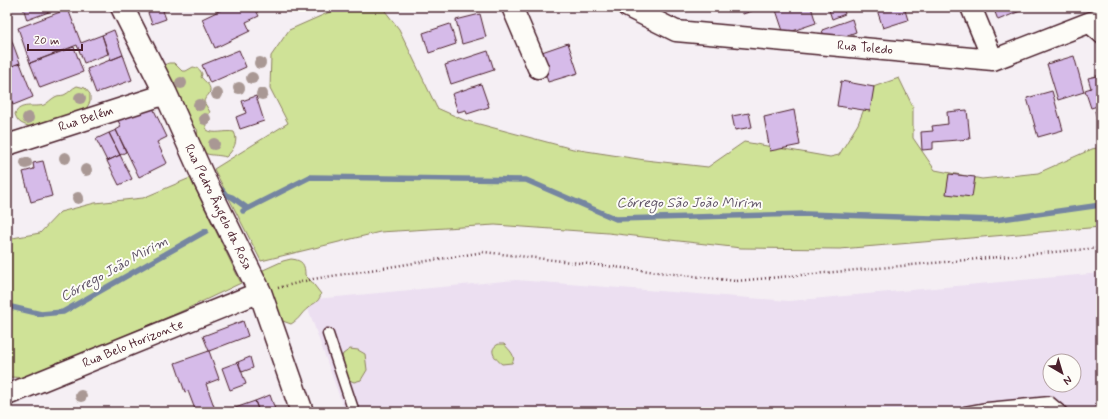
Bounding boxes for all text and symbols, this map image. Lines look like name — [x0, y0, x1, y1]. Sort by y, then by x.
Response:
scale bar — [28, 26, 82, 52]
text: 20 m — [34, 33, 60, 49]
street label: Rua Toledo — [836, 37, 894, 59]
street label: Rua Belém — [56, 102, 116, 136]
street label: Rua Pedro Ângelo da Rosa — [178, 141, 256, 273]
water label: Córrego São João Mirim — [616, 194, 762, 214]
water label: Córrego João Mirim — [57, 232, 172, 308]
street label: Rua Belo Horizonte — [80, 316, 186, 372]
north arrow — [1042, 353, 1082, 393]
text: N — [1060, 372, 1075, 388]

